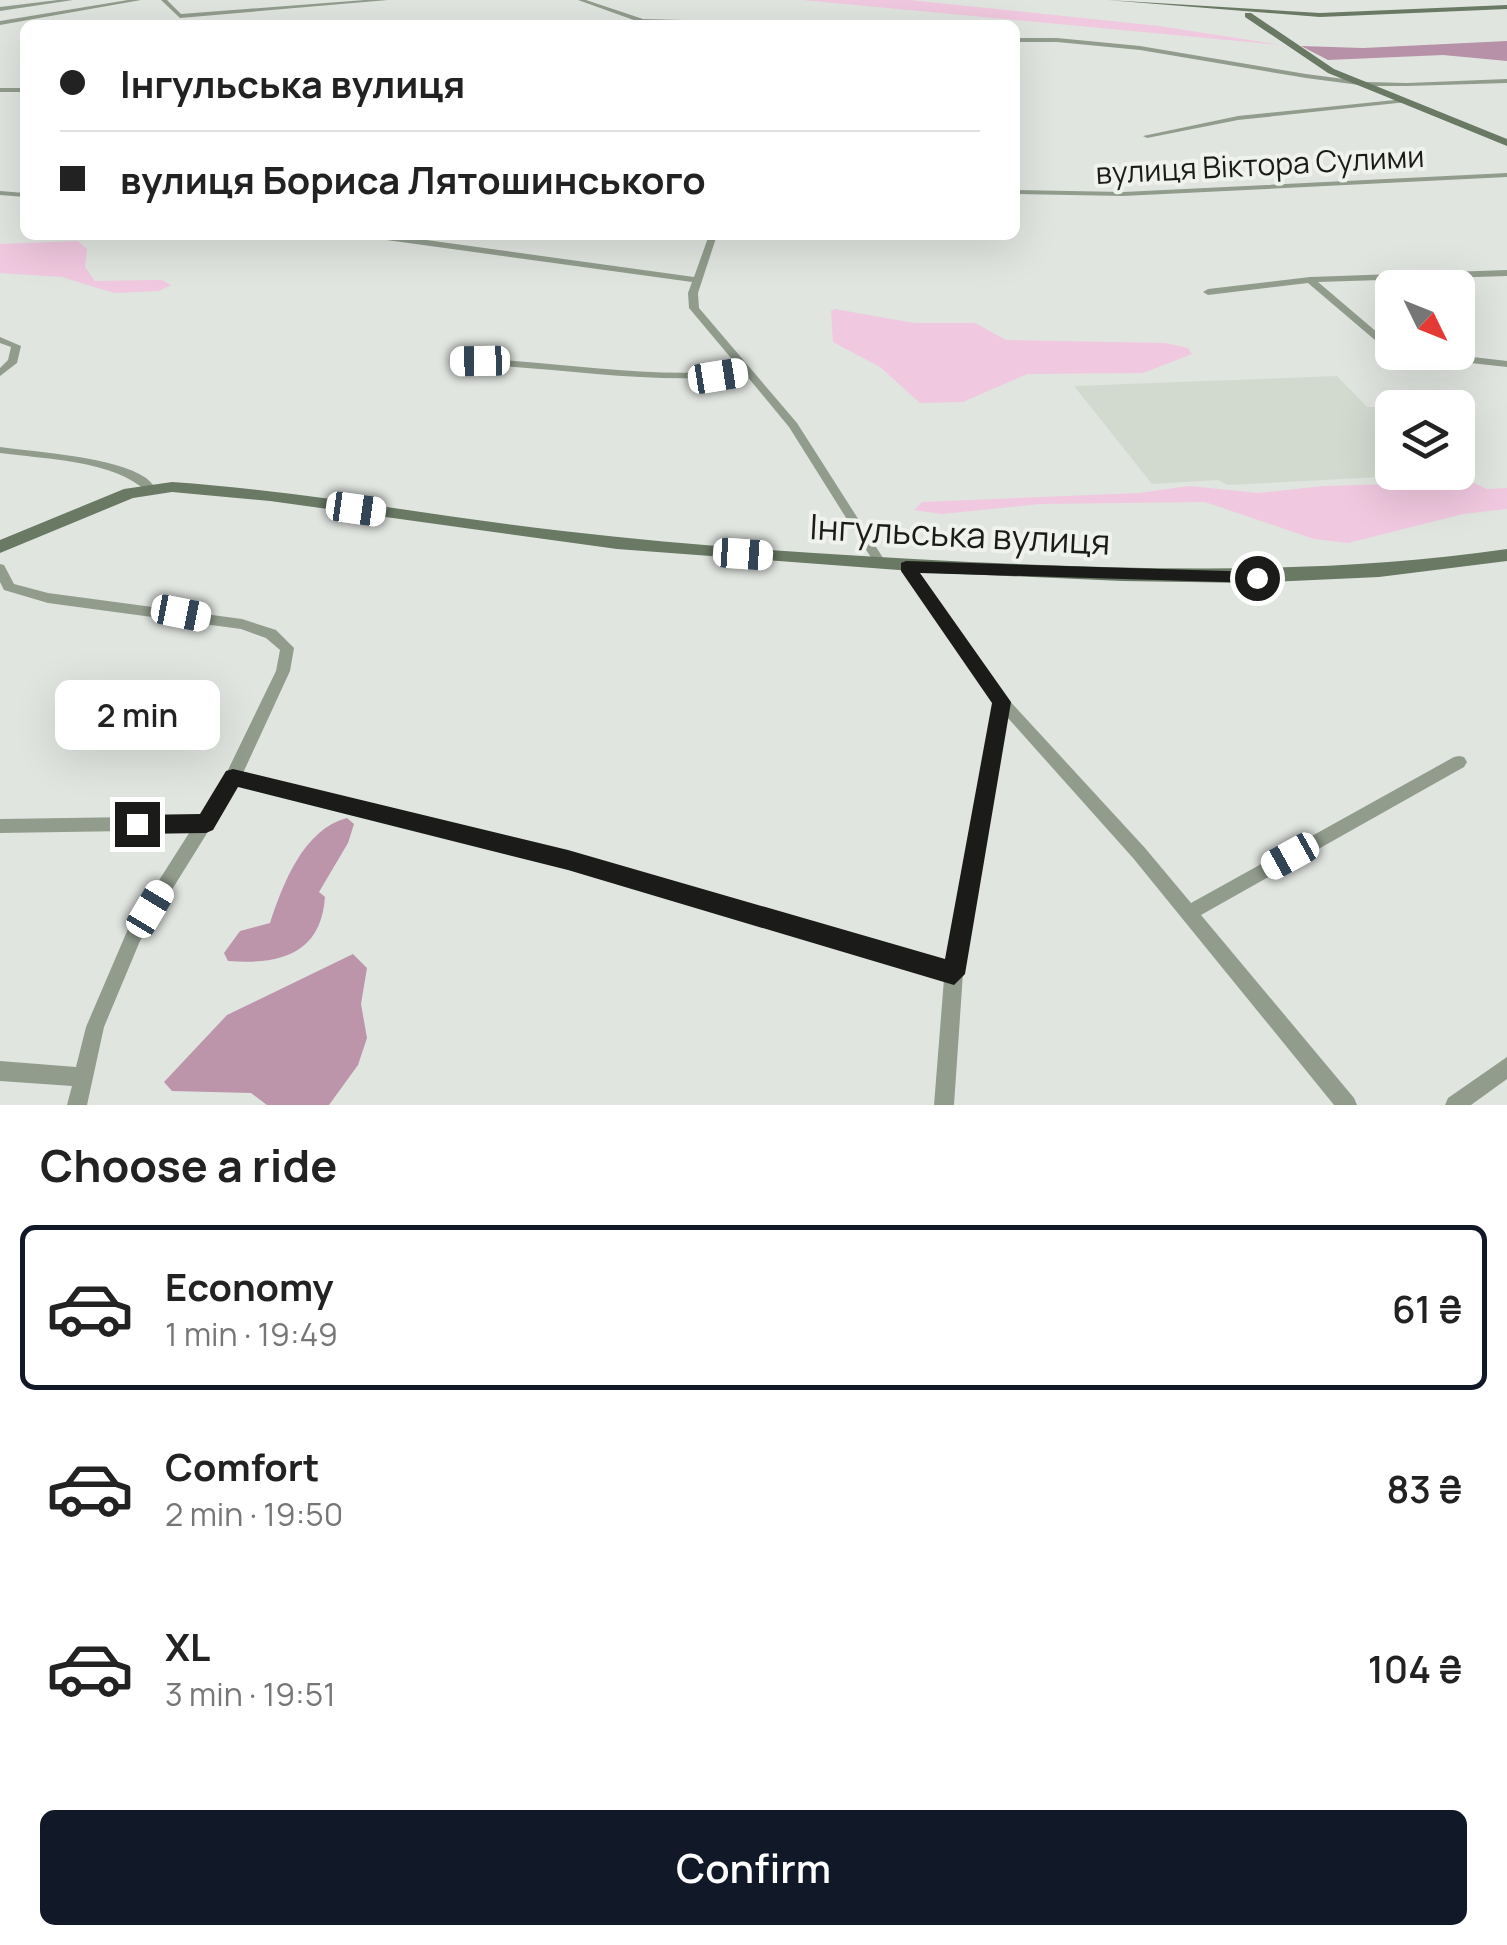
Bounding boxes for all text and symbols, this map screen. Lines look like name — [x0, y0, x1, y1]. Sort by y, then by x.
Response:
text: Інгульська вулиця — [120, 57, 465, 109]
street label: вулиця Віктора Сулими — [1095, 135, 1425, 193]
text: вулиця Бориса Лятошинського — [120, 153, 706, 205]
north arrow — [1375, 270, 1475, 370]
map controls — [1375, 270, 1475, 490]
car — [450, 345, 510, 377]
car — [686, 356, 750, 396]
button: layers — [1375, 390, 1475, 490]
car — [324, 490, 388, 528]
street label: Інгульська вулиця — [808, 502, 1112, 566]
car — [712, 537, 774, 571]
route start — [1235, 556, 1280, 601]
car — [149, 593, 213, 633]
callout: 2 min — [54, 679, 220, 749]
text: 2 min — [97, 693, 178, 737]
route end — [115, 802, 160, 847]
car — [1256, 828, 1324, 884]
car — [122, 876, 178, 942]
text: Choose a ride — [40, 1134, 337, 1196]
text: Economy — [165, 1260, 334, 1312]
icon: car — [45, 1263, 135, 1353]
text: 61 ₴ — [1392, 1282, 1462, 1334]
text: 1 min · 19:49 — [165, 1312, 338, 1356]
text: Comfort — [165, 1440, 319, 1492]
icon: car — [45, 1443, 135, 1533]
text: 83 ₴ — [1387, 1462, 1462, 1514]
text: 2 min · 19:50 — [165, 1492, 343, 1536]
text: XL — [165, 1620, 210, 1672]
icon: car — [45, 1623, 135, 1713]
text: 104 ₴ — [1368, 1642, 1462, 1694]
text: 3 min · 19:51 — [165, 1672, 336, 1716]
button: Confirm — [40, 1810, 1467, 1925]

